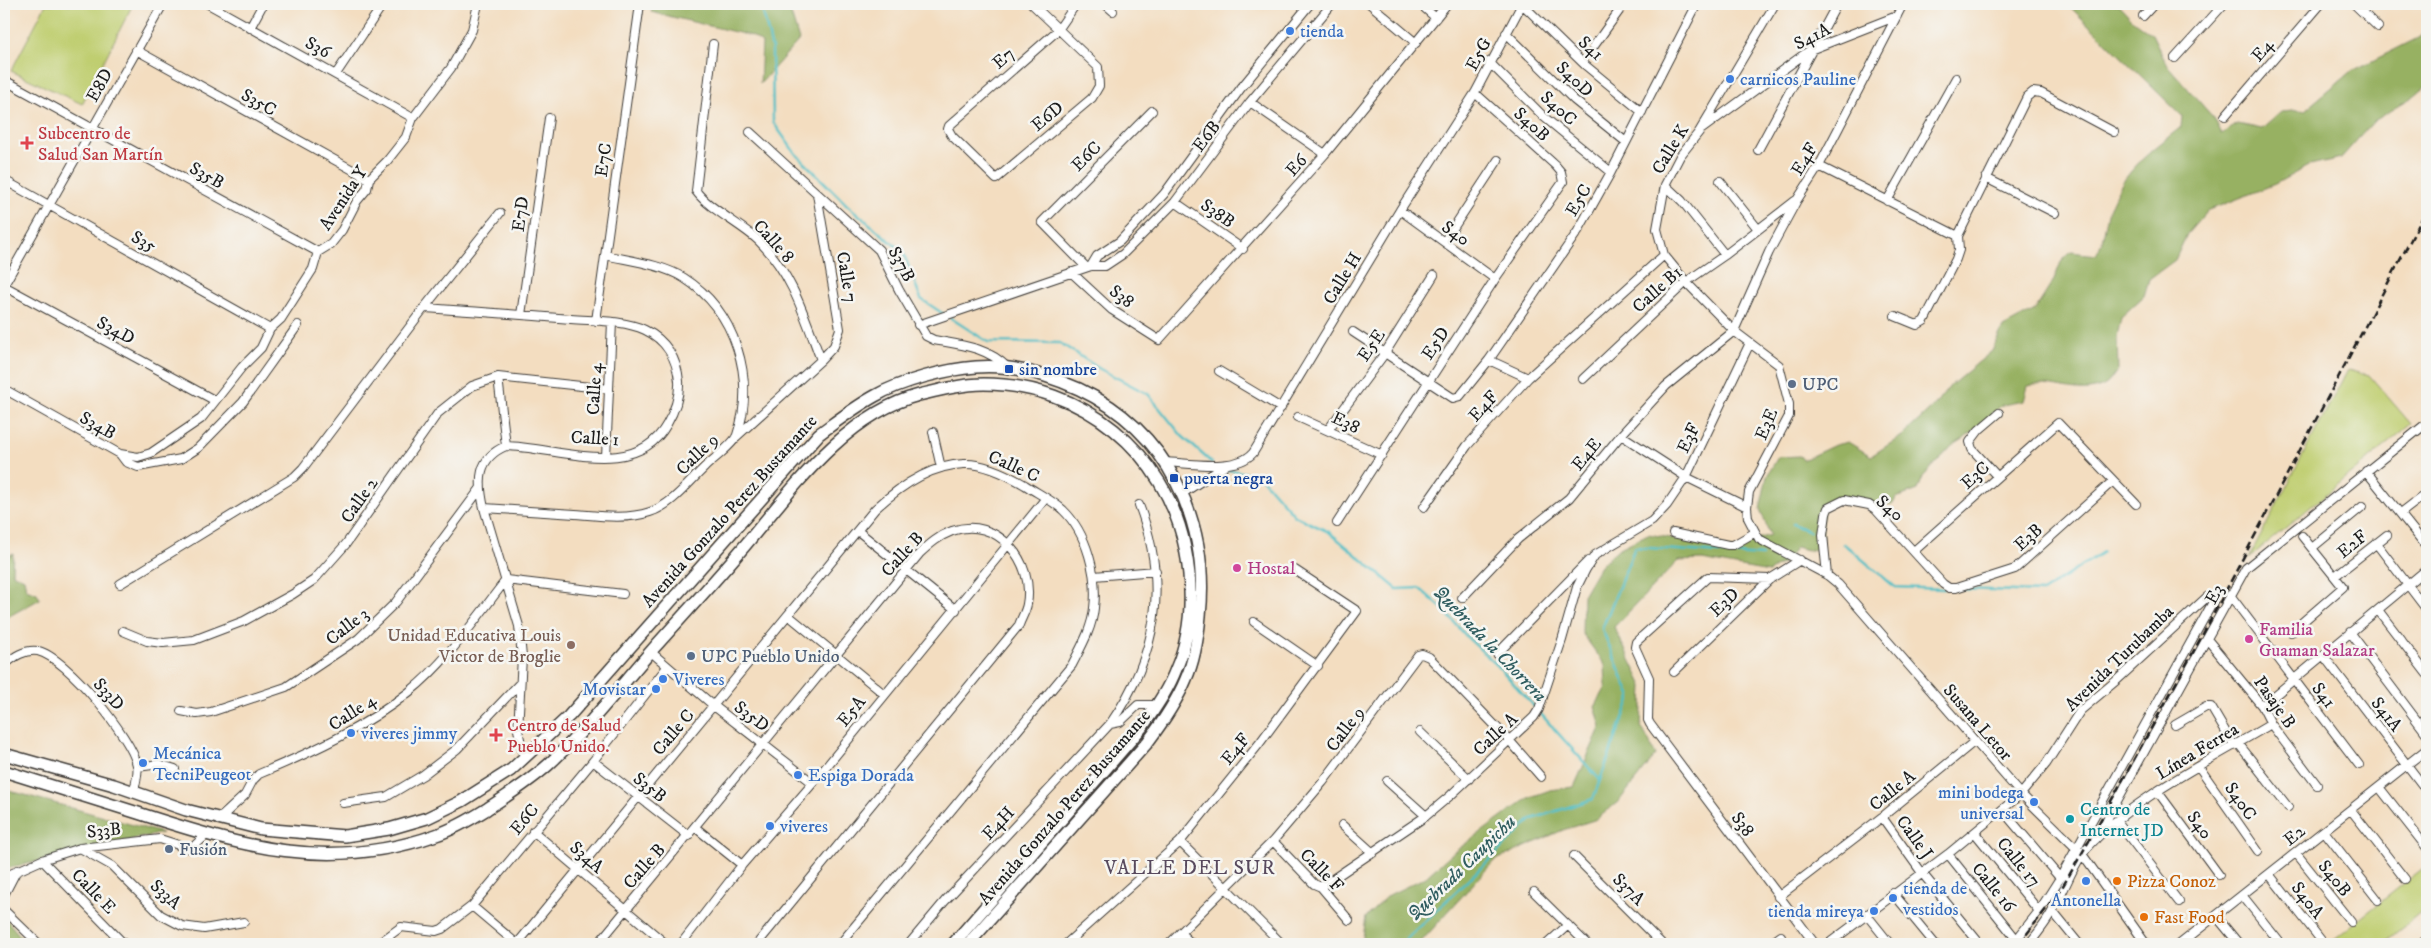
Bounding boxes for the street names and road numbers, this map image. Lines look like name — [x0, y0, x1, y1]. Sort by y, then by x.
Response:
street label: S41A — [1791, 18, 1835, 55]
street label: S36 — [301, 32, 335, 64]
street label: S41 — [1573, 32, 1608, 66]
street label: E5G — [1461, 34, 1497, 75]
street label: E4 — [2247, 34, 2279, 67]
street label: E7 — [988, 43, 1019, 74]
street label: S40D — [1551, 57, 1598, 102]
street label: E8D — [82, 65, 118, 106]
street label: S35C — [237, 84, 280, 121]
street label: S40C — [1536, 87, 1581, 131]
street label: E6D — [1027, 97, 1068, 137]
street label: S40B — [1509, 103, 1554, 147]
street label: E6B — [1188, 117, 1226, 157]
street label: Calle K — [1647, 120, 1694, 178]
street label: E6C — [1067, 137, 1107, 177]
street label: E4F — [1787, 139, 1823, 180]
street label: E7C — [591, 142, 617, 179]
street label: E6 — [1281, 150, 1313, 181]
street label: S35B — [185, 157, 228, 194]
street label: Avenida Y — [315, 162, 373, 235]
street label: E5C — [1561, 180, 1597, 221]
street label: S38B — [1196, 194, 1239, 233]
street label: E7D — [508, 195, 534, 233]
street label: Calle 8 — [748, 215, 798, 268]
street label: S40 — [1437, 216, 1474, 251]
street label: S35 — [127, 226, 160, 258]
street label: S37B — [883, 243, 920, 286]
street label: Calle H — [1319, 249, 1367, 309]
street label: Calle 7 — [831, 250, 861, 304]
street label: Calle B1 — [1628, 262, 1687, 318]
street label: S38 — [1105, 280, 1138, 313]
street label: S34D — [93, 312, 138, 350]
street label: E5D — [1417, 323, 1455, 364]
street label: E5E — [1353, 325, 1391, 366]
street label: Calle 4 — [583, 362, 607, 416]
street label: E4F — [1464, 387, 1503, 427]
street label: E3E — [1751, 405, 1783, 444]
street label: S34B — [76, 407, 119, 445]
street label: E38 — [1328, 407, 1363, 439]
street label: Avenida Gonzalo Perez Bustamante — [637, 411, 822, 613]
street label: E3F — [1672, 420, 1705, 457]
street label: Calle 1 — [570, 427, 620, 451]
street label: Calle 9 — [672, 429, 724, 480]
street label: E4E — [1567, 434, 1607, 475]
street label: Calle C — [985, 446, 1043, 488]
street label: E3C — [1957, 457, 1995, 494]
street label: Calle 2 — [336, 473, 383, 528]
street label: S40 — [1871, 491, 1908, 527]
street label: E3B — [2010, 519, 2047, 556]
street label: E2F — [2333, 526, 2372, 564]
street label: Calle B — [877, 528, 929, 582]
street label: E3 — [2201, 581, 2229, 608]
street label: E3D — [1705, 583, 1744, 622]
street label: Avenida Turubamba — [2061, 601, 2179, 716]
street label: Calle 3 — [322, 603, 373, 650]
street label: Pasaje B — [2248, 672, 2300, 733]
street label: S33D — [88, 674, 129, 716]
street label: S41 — [2306, 678, 2340, 713]
street label: Susana Letor — [1938, 680, 2017, 766]
street label: Calle 4 — [325, 689, 381, 736]
street label: E5A — [833, 691, 871, 731]
street label: S41A — [2366, 693, 2407, 737]
street label: S35D — [729, 696, 773, 737]
street label: Calle 9 — [1322, 703, 1370, 756]
street label: Calle C — [648, 705, 699, 760]
street label: Avenida Gonzalo Perez Bustamante — [974, 705, 1156, 910]
street label: Calle A — [1469, 708, 1523, 761]
street label: Línea Ferrea — [2152, 718, 2243, 785]
street label: E4F — [1216, 729, 1255, 770]
street label: Calle A — [1865, 765, 1921, 816]
street label: S35B — [628, 768, 671, 808]
street label: S40C — [2219, 778, 2261, 825]
street label: E6C — [505, 800, 544, 840]
street label: E4H — [978, 802, 1020, 845]
street label: S40 — [2182, 807, 2217, 844]
street label: S38 — [1726, 808, 1759, 841]
street label: Calle J — [1891, 811, 1937, 864]
street label: S33B — [86, 818, 122, 844]
street label: E2 — [2279, 820, 2310, 851]
street label: Calle 17 — [1991, 833, 2045, 892]
street label: S34A — [565, 837, 608, 879]
street label: Calle B — [619, 839, 670, 894]
street label: Calle F — [1295, 844, 1348, 897]
street label: S40B — [2313, 856, 2356, 901]
street label: Calle 16 — [1967, 858, 2020, 917]
street label: Calle E — [66, 864, 120, 919]
street label: S37A — [1607, 869, 1650, 911]
street label: S33A — [145, 875, 186, 915]
street label: S40A — [2286, 878, 2329, 924]

